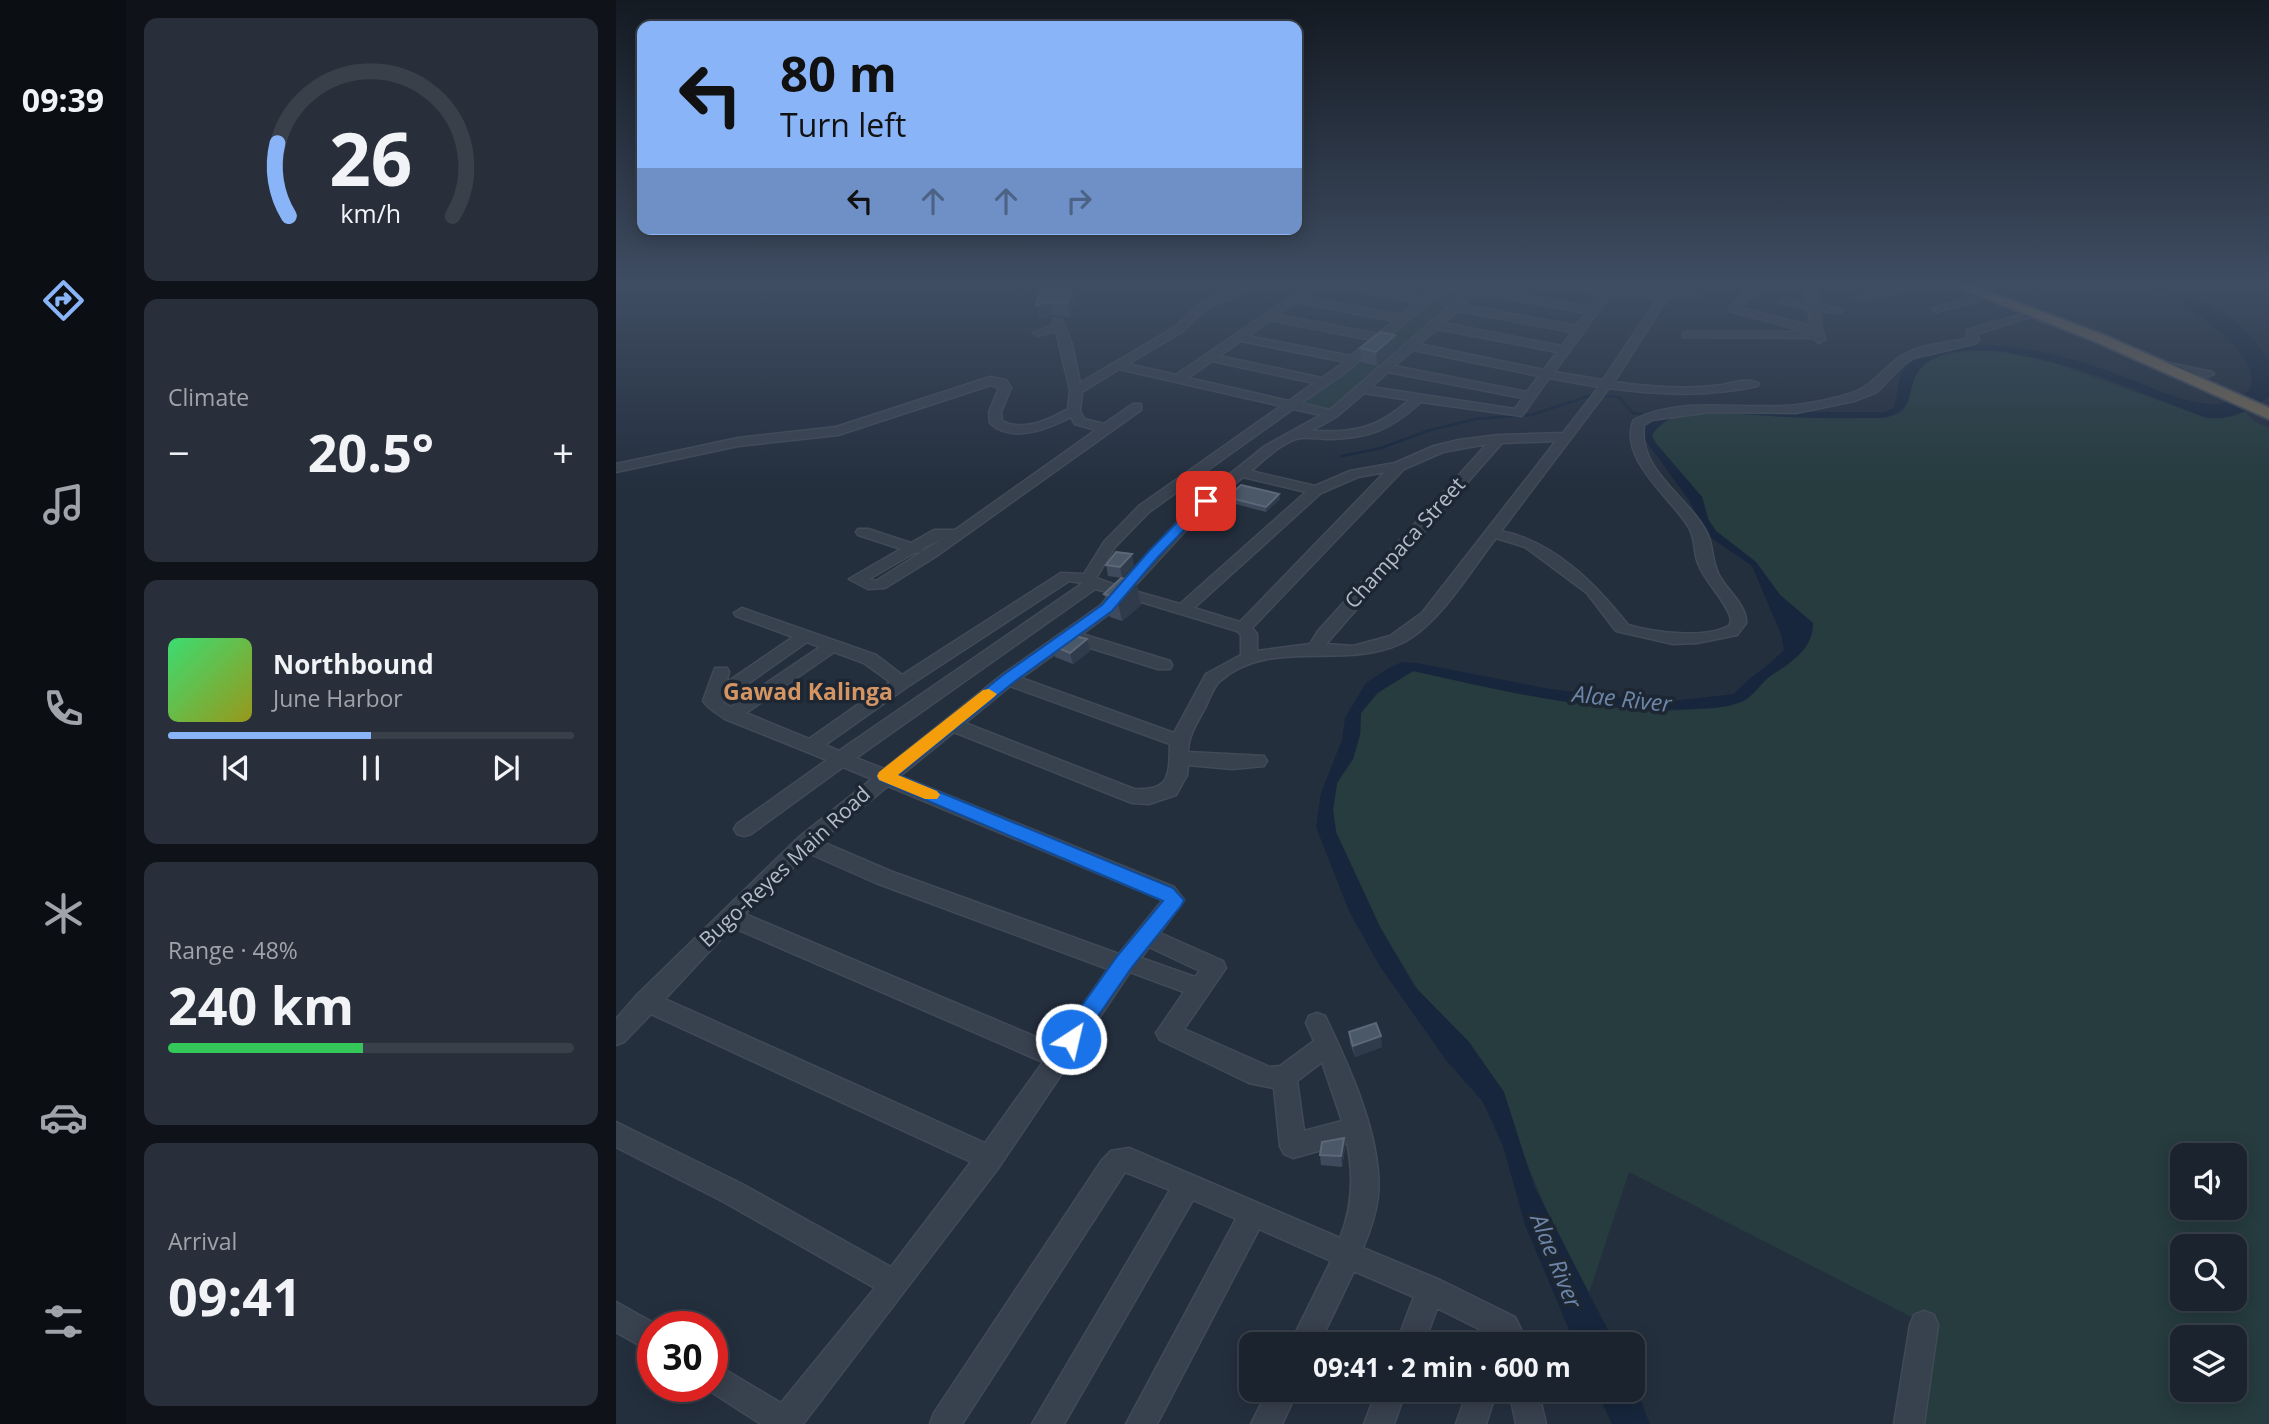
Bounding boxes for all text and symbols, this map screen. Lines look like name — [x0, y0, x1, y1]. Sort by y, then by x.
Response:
text: 80 m — [780, 40, 897, 106]
icon: left — [665, 49, 756, 140]
text: 09:39 — [22, 78, 104, 121]
text: Turn left — [780, 103, 906, 146]
text: 26 — [329, 108, 413, 207]
icon: left — [841, 182, 879, 220]
icon: ahead — [914, 182, 952, 220]
icon: ahead — [987, 182, 1025, 220]
icon: right — [1060, 182, 1098, 220]
text: km/h — [341, 195, 401, 229]
icon: directions — [39, 276, 88, 325]
text: Climate — [168, 381, 249, 413]
text: 20.5° — [308, 416, 434, 487]
text: − — [168, 426, 190, 478]
text: + — [552, 426, 574, 478]
pin — [1176, 471, 1236, 531]
street label: Champaca Street — [1338, 471, 1471, 614]
icon: music — [39, 480, 88, 529]
icon: arrive — [1187, 482, 1225, 520]
text: Northbound — [273, 646, 434, 682]
district label: Gawad Kalinga — [723, 675, 893, 707]
water label: Alae River — [1569, 677, 1674, 719]
text: June Harbor — [273, 682, 403, 714]
icon: phone — [39, 684, 88, 733]
icon: previous — [217, 749, 255, 787]
icon: pause — [352, 749, 390, 787]
icon: next — [487, 749, 525, 787]
street label: Bugo-Reyes Main Road — [693, 780, 876, 953]
icon: climate — [39, 889, 88, 938]
text: Range · 48% — [168, 934, 298, 966]
text: 240 km — [168, 969, 354, 1040]
position arrow — [1034, 1002, 1108, 1076]
icon: car — [39, 1093, 88, 1142]
map controls — [2170, 1143, 2247, 1402]
button: sound — [2170, 1143, 2247, 1220]
water label: Alae River — [1523, 1207, 1591, 1313]
text: Arrival — [168, 1225, 237, 1257]
button: search — [2170, 1234, 2247, 1311]
text: 09:41 — [168, 1260, 302, 1331]
icon: filters — [39, 1297, 88, 1346]
speed limit sign: 30 — [637, 1311, 728, 1402]
button: layers — [2170, 1325, 2247, 1402]
text: 09:41 · 2 min · 600 m — [1313, 1349, 1571, 1385]

